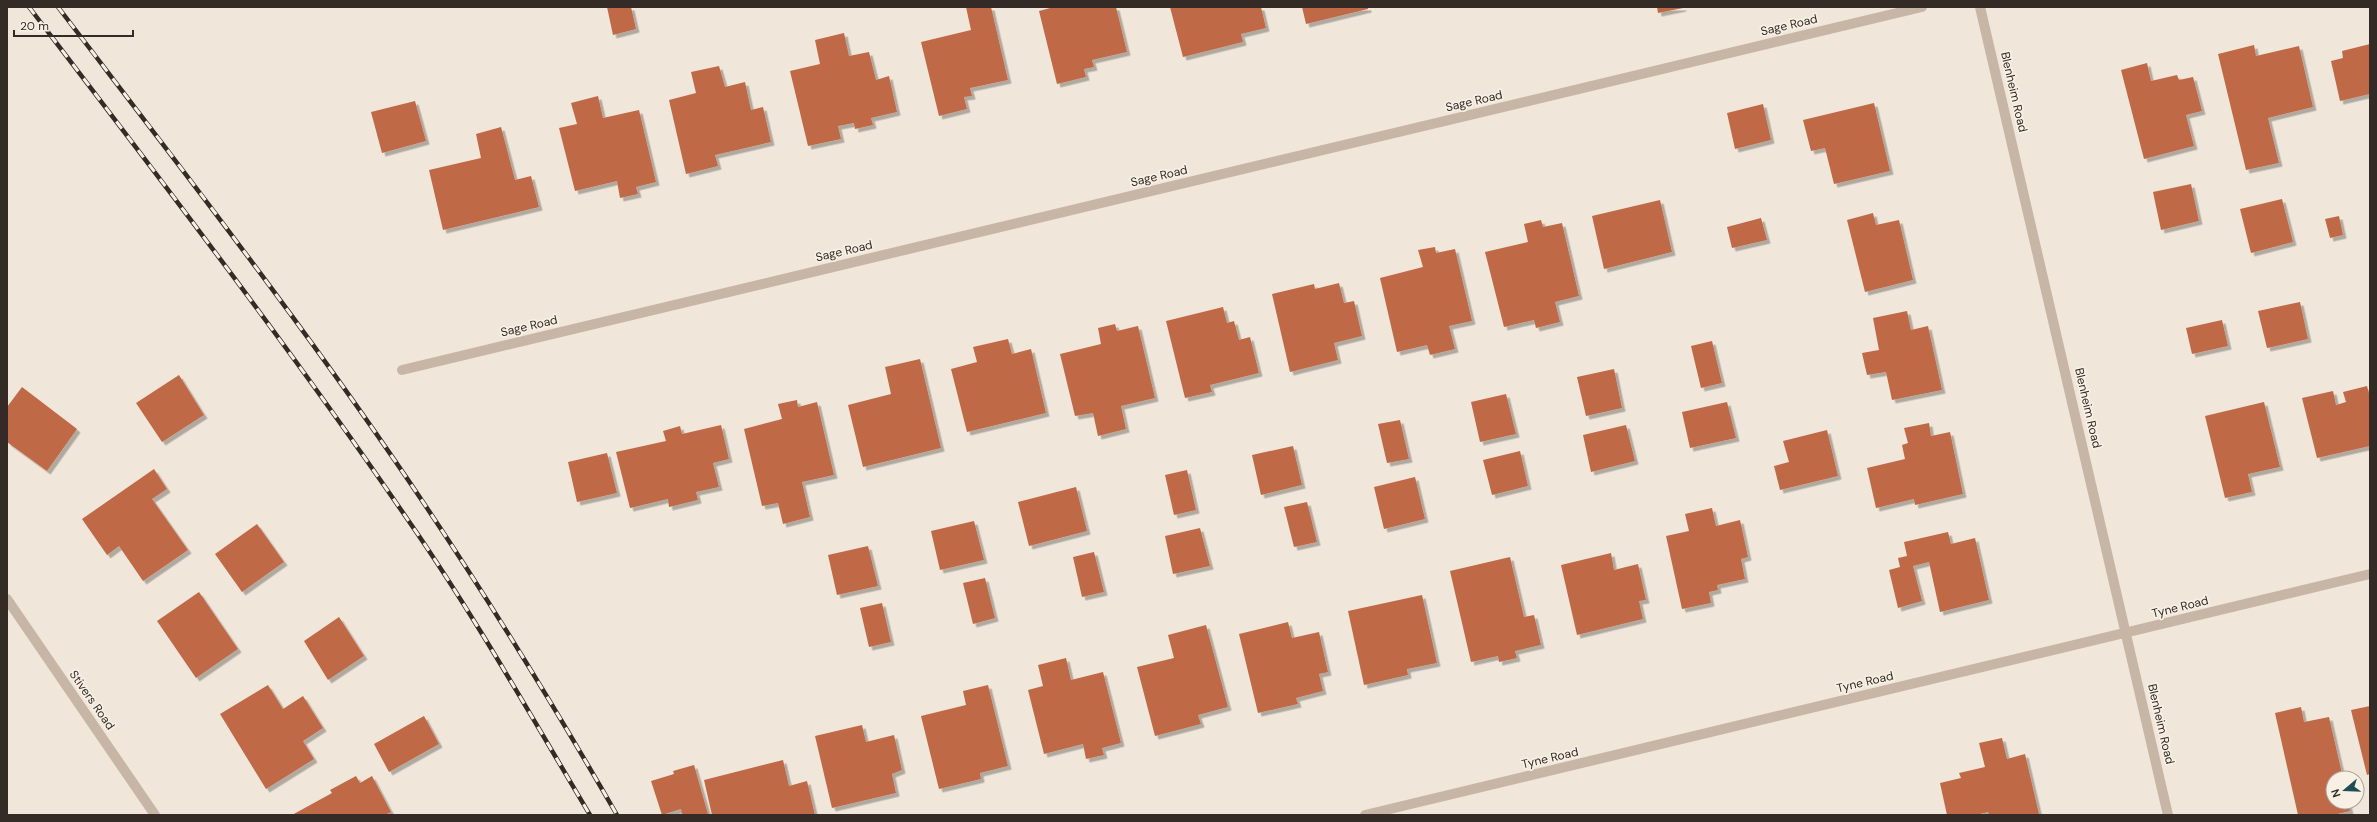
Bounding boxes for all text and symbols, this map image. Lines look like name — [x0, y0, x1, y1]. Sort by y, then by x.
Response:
street label: Sage Road — [1759, 11, 1819, 39]
scale bar — [14, 12, 133, 38]
text: 20 m — [20, 18, 49, 34]
street label: Blenheim Road — [1997, 50, 2031, 134]
street label: Sage Road — [1444, 87, 1504, 115]
street label: Sage Road — [1129, 162, 1189, 190]
street label: Sage Road — [814, 237, 874, 265]
street label: Sage Road — [499, 312, 559, 340]
street label: Blenheim Road — [2071, 366, 2105, 450]
street label: Tyne Road — [2150, 592, 2210, 622]
street label: Stivers Road — [66, 667, 118, 733]
street label: Tyne Road — [1835, 668, 1895, 696]
street label: Blenheim Road — [2144, 682, 2178, 766]
street label: Tyne Road — [1520, 744, 1580, 772]
north arrow — [2325, 770, 2365, 810]
text: N — [2328, 787, 2343, 799]

